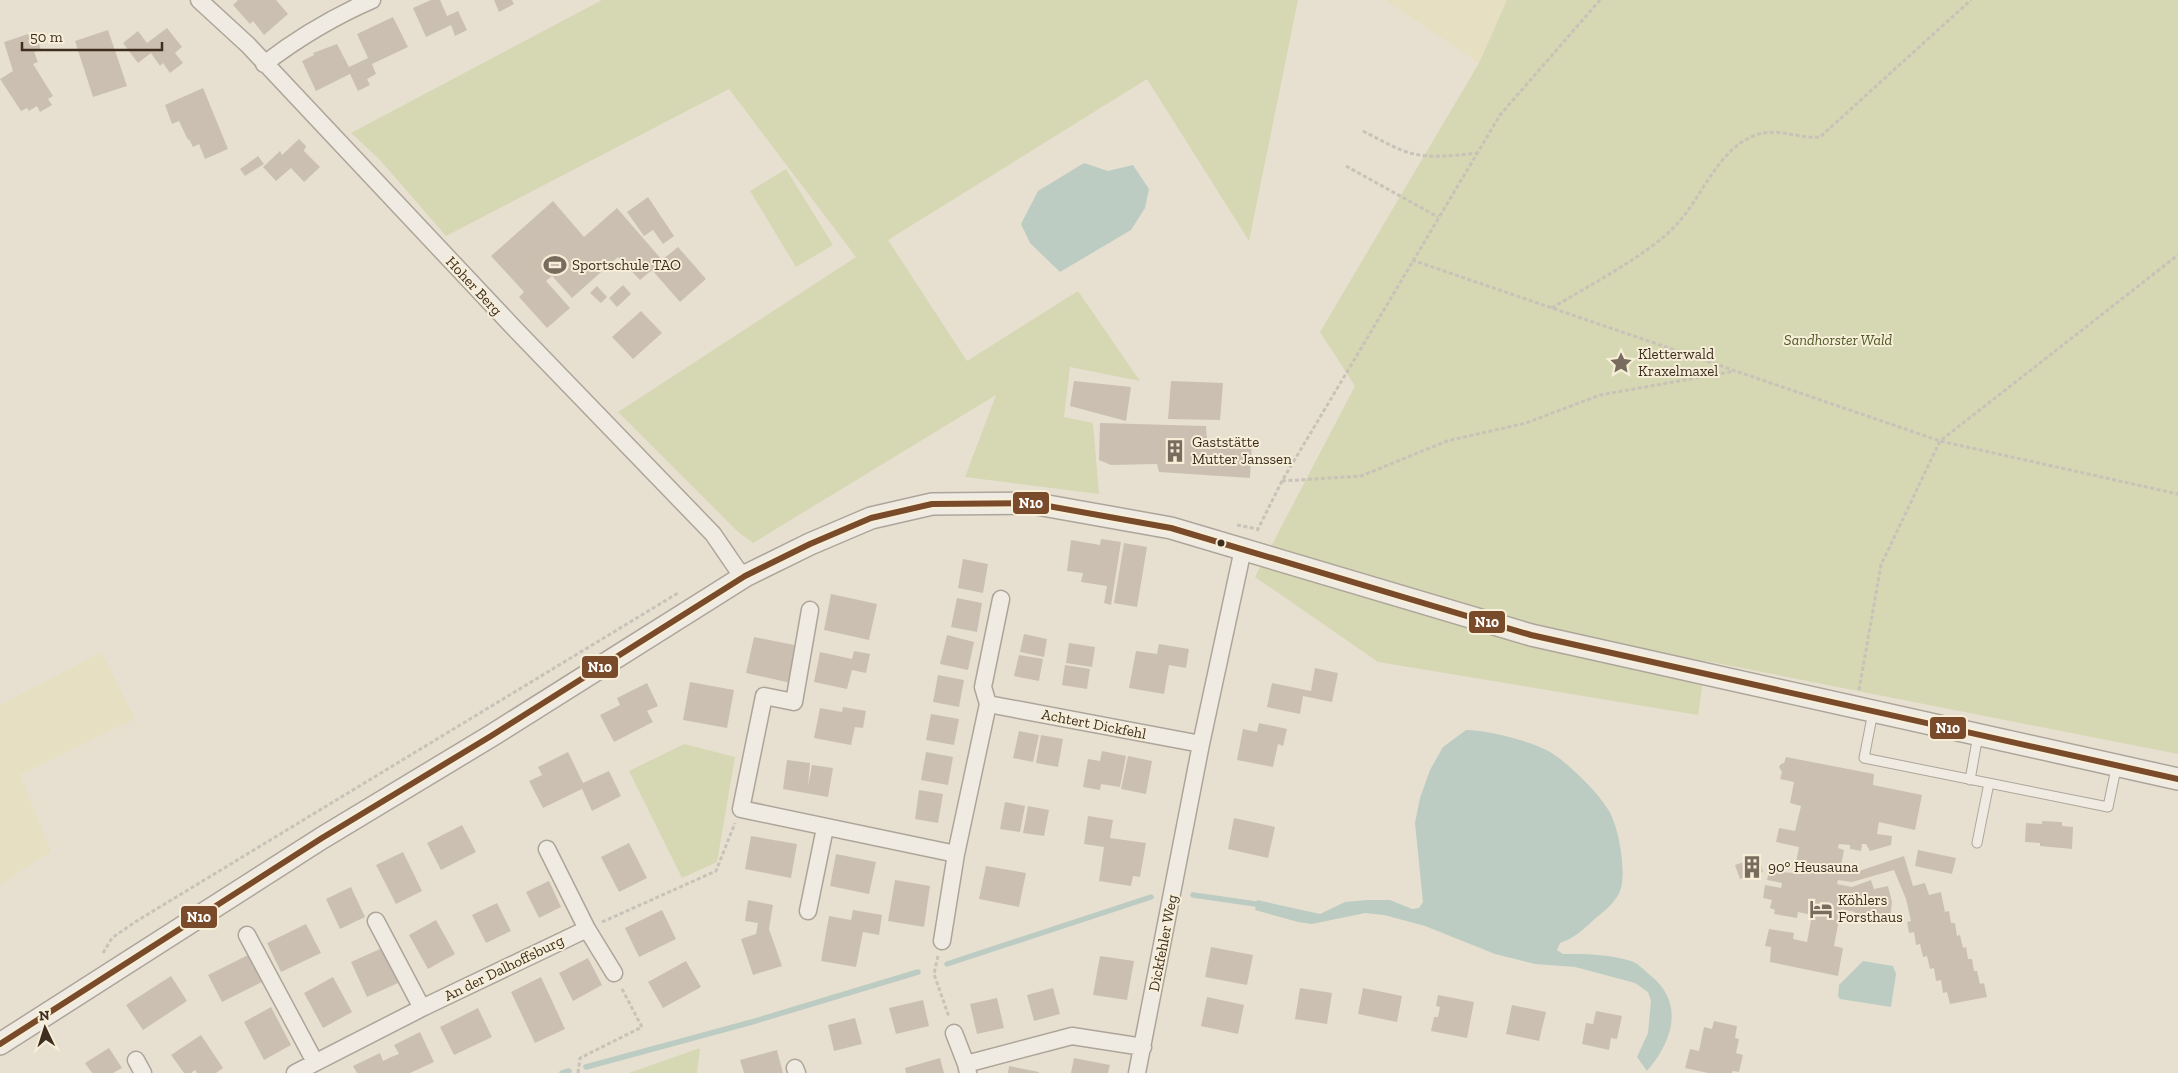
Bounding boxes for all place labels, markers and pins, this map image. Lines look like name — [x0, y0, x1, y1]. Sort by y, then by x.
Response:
sports icon: Sportschule TAO — [542, 252, 568, 278]
place label: Sportschule TAO — [572, 256, 681, 274]
place label: Kletterwald Kraxelmaxel — [1638, 345, 1718, 380]
place icon: Kletterwald Kraxelmaxel — [1608, 350, 1634, 376]
place label: Gaststätte Mutter Janssen — [1192, 433, 1292, 468]
building icon: Gaststätte Mutter Janssen — [1162, 438, 1188, 464]
unlabelled marker — [1216, 538, 1226, 548]
building icon: 90° Heusauna — [1739, 854, 1765, 880]
place label: 90° Heusauna — [1768, 858, 1858, 876]
place label: Köhlers Forsthaus — [1838, 891, 1903, 926]
hotel icon: Köhlers Forsthaus — [1808, 896, 1834, 922]

